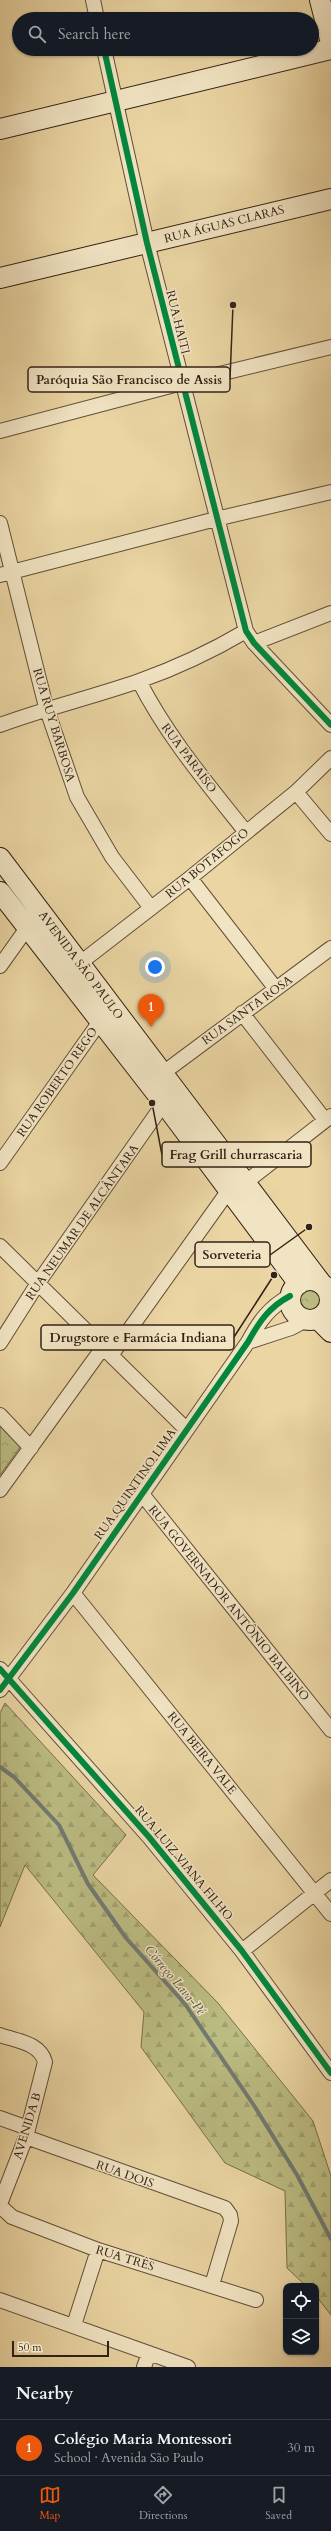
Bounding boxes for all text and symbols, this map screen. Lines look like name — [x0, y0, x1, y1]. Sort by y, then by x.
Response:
search box — [12, 12, 319, 56]
icon: search — [26, 23, 48, 45]
text: Search here — [58, 24, 131, 44]
street label: RUA ÁGUAS CLARAS — [162, 200, 286, 247]
street label: RUA HAITI — [162, 288, 194, 356]
callout: Paróquia São Francisco de Assis — [28, 367, 230, 392]
text: Paróquia São Francisco de Assis — [36, 371, 222, 389]
street label: RUA RUY BARBOSA — [29, 666, 79, 784]
street label: RUA PARAÍSO — [158, 720, 221, 796]
street label: RUA BOTAFOGO — [162, 824, 252, 902]
street label: AVENIDA SÃO PAULO — [35, 907, 128, 1022]
your location — [145, 957, 165, 977]
street label: RUA SANTA ROSA — [198, 971, 296, 1048]
pin: 1 — [138, 994, 164, 1027]
street label: RUA ROBERTO REGO — [13, 1024, 101, 1140]
street label: RUA NEUMAR DE ALCÂNTARA — [21, 1140, 142, 1303]
callout: Frag Grill churrascaria — [162, 1142, 311, 1167]
text: Frag Grill churrascaria — [169, 1146, 303, 1164]
callout: Sorveteria — [195, 1242, 270, 1267]
text: Sorveteria — [203, 1246, 262, 1264]
callout: Drugstore e Farmácia Indiana — [41, 1325, 234, 1350]
text: Drugstore e Farmácia Indiana — [50, 1329, 227, 1347]
street label: RUA QUINTINO LIMA — [91, 1425, 180, 1543]
street label: RUA GOVERNADOR ANTÔNIO BALBINO — [145, 1501, 314, 1704]
street label: RUA BEIRA VALE — [164, 1708, 240, 1798]
street label: RUA LUIZ VIANA FILHO — [131, 1802, 237, 1924]
water label: Córrego Lava-Pé — [140, 1941, 210, 2019]
street label: AVENIDA B — [9, 2091, 45, 2161]
street label: RUA DOIS — [94, 2157, 156, 2191]
street label: RUA TRÊS — [94, 2241, 157, 2274]
map controls — [283, 2283, 319, 2355]
button: locate — [283, 2283, 319, 2319]
button: layers — [283, 2319, 319, 2355]
scale bar — [12, 2339, 109, 2358]
text: 50 m — [18, 2340, 42, 2355]
text: Nearby — [16, 2382, 73, 2405]
text: Colégio Maria Montessori — [54, 2429, 232, 2449]
text: 1 — [26, 2439, 32, 2457]
text: 30 m — [287, 2439, 315, 2457]
text: School · Avenida São Paulo — [54, 2449, 203, 2467]
tab: Map — [39, 2484, 61, 2523]
tab: Directions — [139, 2484, 187, 2523]
tab: Saved — [265, 2484, 292, 2523]

